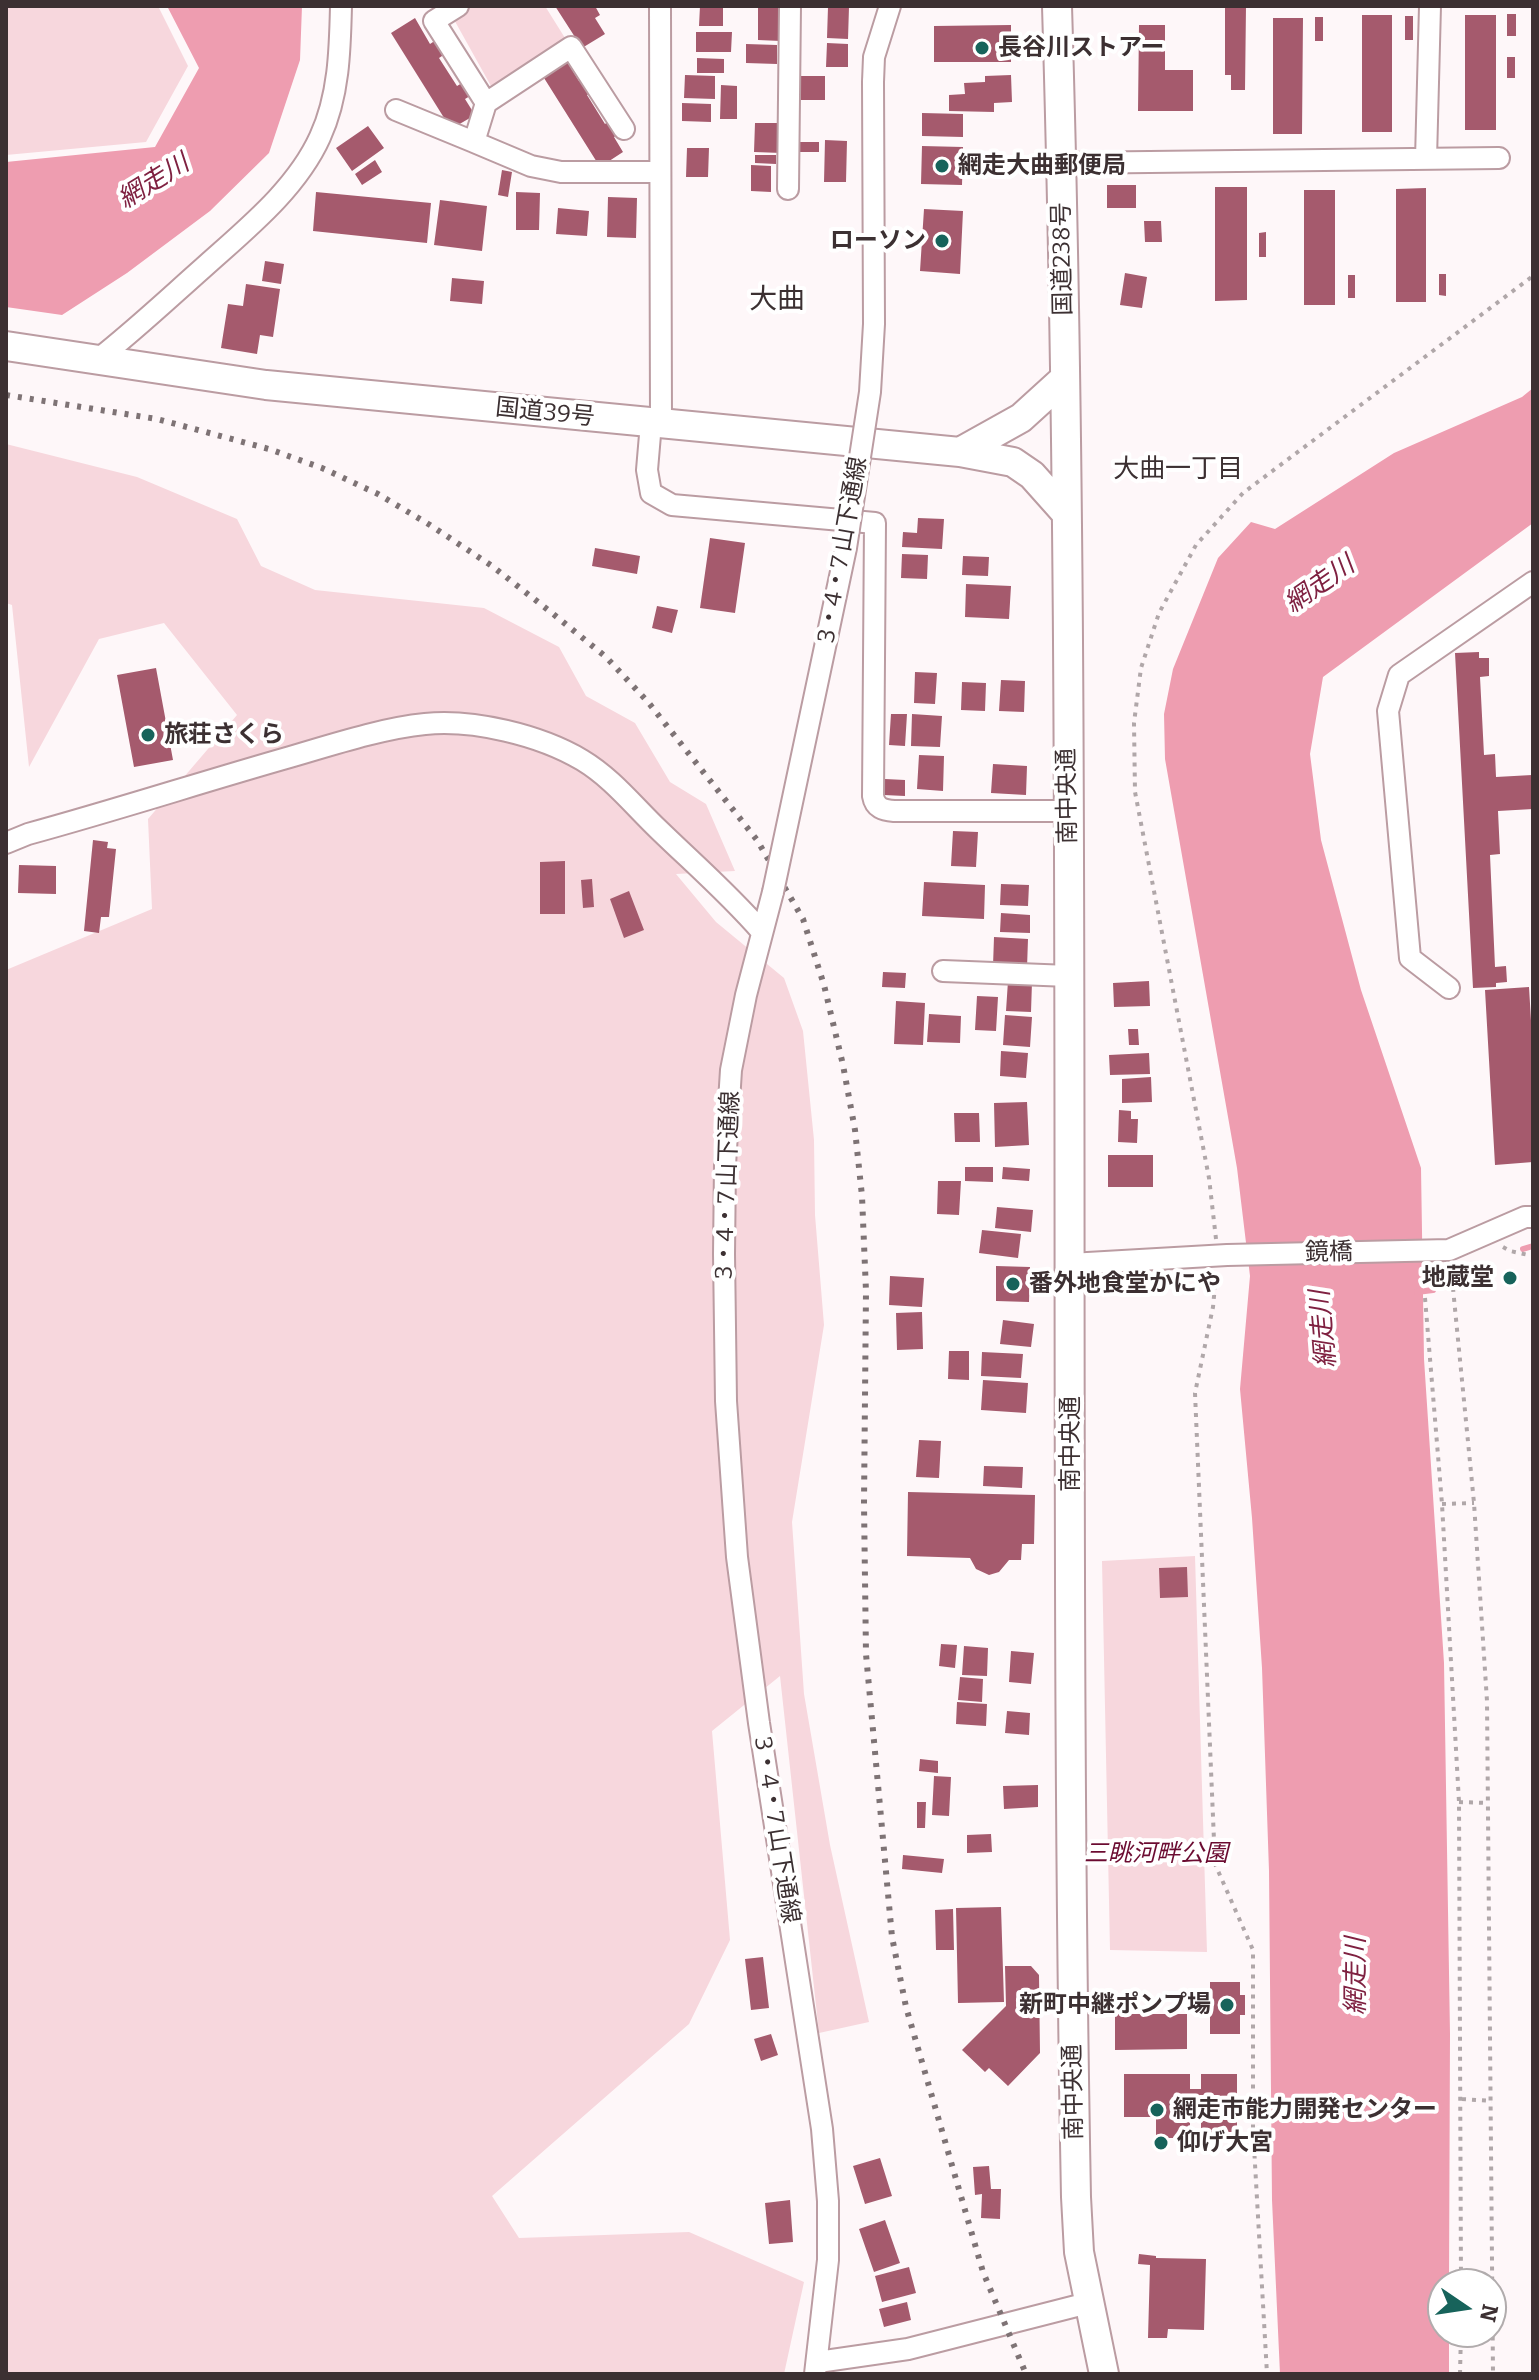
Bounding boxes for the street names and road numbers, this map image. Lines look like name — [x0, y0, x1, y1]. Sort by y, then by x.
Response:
street label: 国道238号 — [1048, 202, 1078, 316]
street label: 国道39号 — [494, 393, 596, 433]
street label: 3・4・7 山下通線 — [812, 455, 874, 645]
street label: 南中央通 — [1053, 748, 1083, 844]
street label: 3・4・7 山下通線 — [710, 1090, 746, 1280]
street label: 鏡橋 — [1305, 1238, 1353, 1268]
street label: 南中央通 — [1057, 1396, 1085, 1492]
street label: 3・4・7 山下通線 — [747, 1735, 805, 1925]
street label: 南中央通 — [1059, 2044, 1089, 2140]

